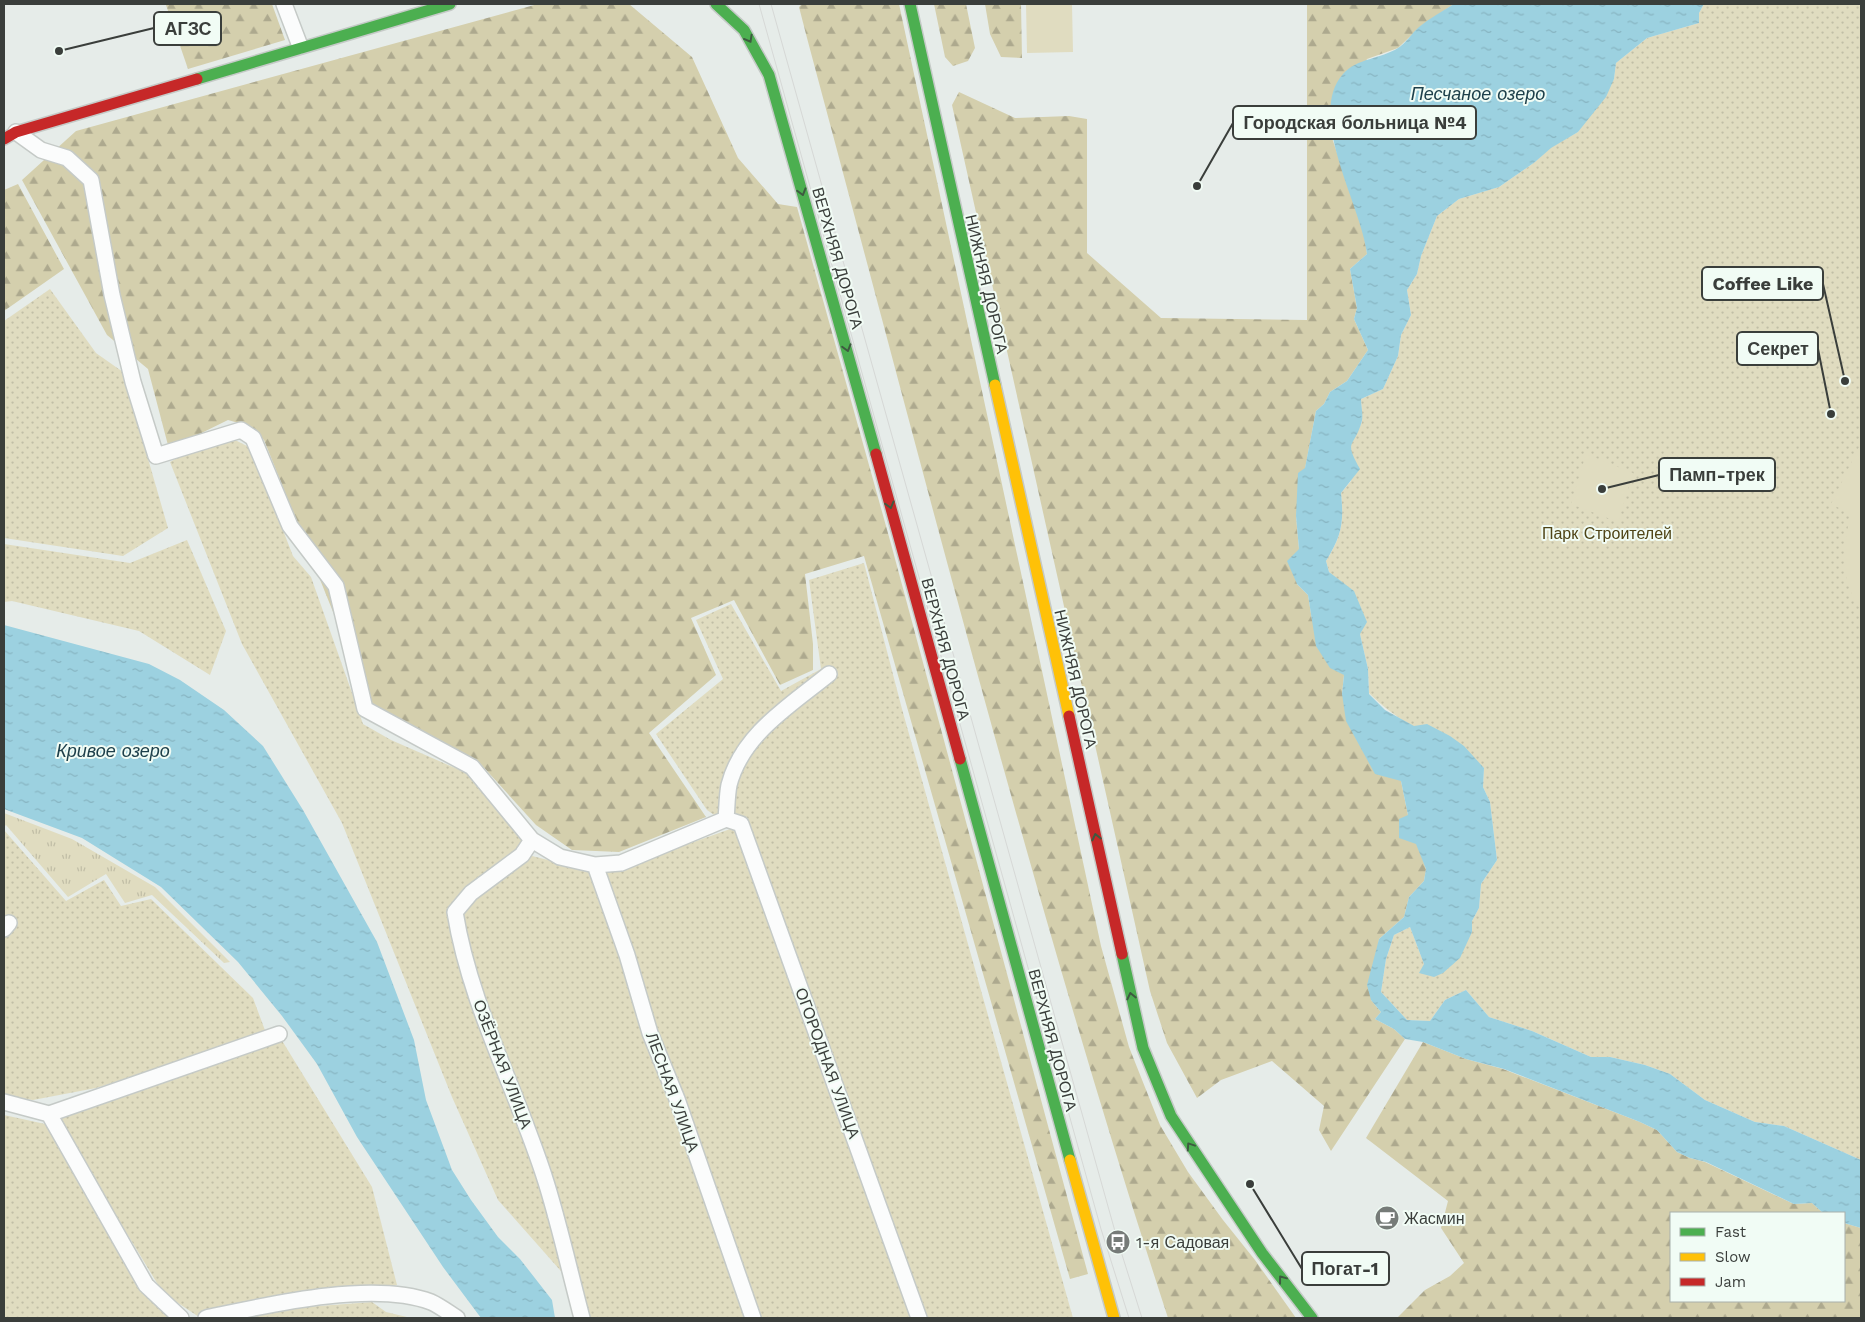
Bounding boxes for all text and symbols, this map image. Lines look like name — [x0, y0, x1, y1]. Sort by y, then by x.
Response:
callout: АГЗС — [154, 12, 221, 45]
text: АГЗС — [164, 18, 212, 39]
one-way arrow — [743, 34, 753, 43]
water label: Песчаное озеро — [1411, 83, 1545, 104]
callout: Городская больница №4 — [1233, 106, 1476, 139]
text: Городская больница №4 — [1243, 112, 1467, 133]
street label: ВЕРХНЯЯ ДОРОГА — [808, 185, 867, 331]
one-way arrow — [797, 187, 807, 196]
street label: НИЖНЯЯ ДОРОГА — [961, 213, 1012, 356]
callout: Coffee Like — [1702, 267, 1823, 300]
text: Coffee Like — [1713, 273, 1813, 294]
callout: Секрет — [1737, 332, 1818, 365]
text: Секрет — [1747, 338, 1809, 359]
one-way arrow — [841, 344, 851, 352]
callout: Памп-трек — [1659, 458, 1775, 491]
text: Памп-трек — [1669, 464, 1766, 485]
one-way arrow — [884, 501, 895, 510]
park label: Парк Строителей — [1542, 524, 1672, 543]
street label: ВЕРХНЯЯ ДОРОГА — [917, 576, 974, 723]
street label: НИЖНЯЯ ДОРОГА — [1050, 608, 1101, 751]
water label: Кривое озеро — [56, 740, 170, 761]
one-way arrow — [1091, 833, 1101, 842]
street label: ВЕРХНЯЯ ДОРОГА — [1024, 967, 1081, 1114]
street label: ОГОРОДНАЯ УЛИЦА — [791, 985, 864, 1142]
one-way arrow — [1126, 991, 1137, 1000]
street label: ОЗЁРНАЯ УЛИЦА — [469, 997, 536, 1132]
street label: ЛЕСНАЯ УЛИЦА — [642, 1030, 703, 1155]
one-way arrow — [1187, 1142, 1196, 1151]
cafe icon: Жасмин — [1374, 1205, 1400, 1231]
place label: Жасмин — [1404, 1209, 1465, 1228]
legend — [1670, 1212, 1845, 1302]
text: Fast — [1715, 1223, 1747, 1241]
bus stop icon: 1-я Садовая — [1105, 1229, 1131, 1255]
place label: 1-я Садовая — [1136, 1233, 1229, 1252]
text: Slow — [1715, 1248, 1751, 1266]
callout: Погат-1 — [1302, 1252, 1389, 1285]
text: Погат-1 — [1312, 1258, 1378, 1279]
text: Jam — [1715, 1273, 1746, 1291]
one-way arrow — [1279, 1275, 1288, 1285]

